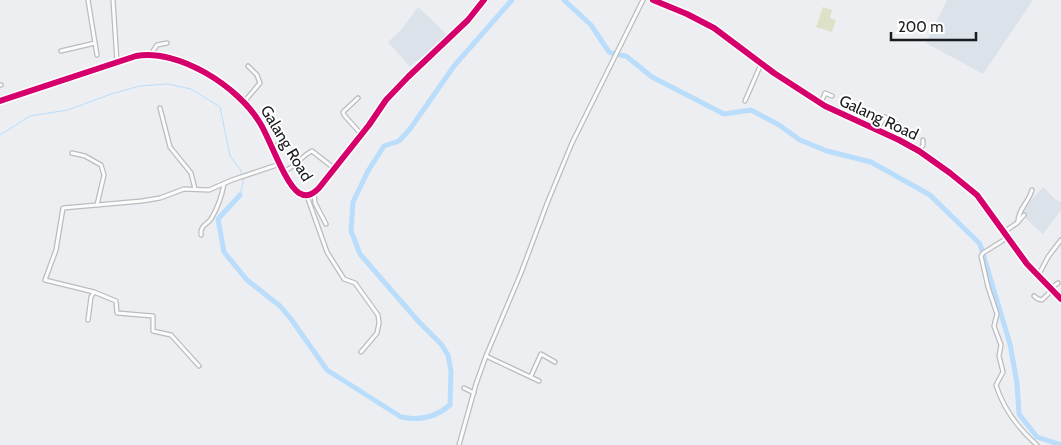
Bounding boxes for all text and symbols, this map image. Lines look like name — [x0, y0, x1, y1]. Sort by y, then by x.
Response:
scale bar — [891, 10, 976, 42]
text: 200 m — [898, 18, 943, 36]
street label: Galang Road — [836, 91, 921, 144]
street label: Galang Road — [257, 102, 317, 185]

